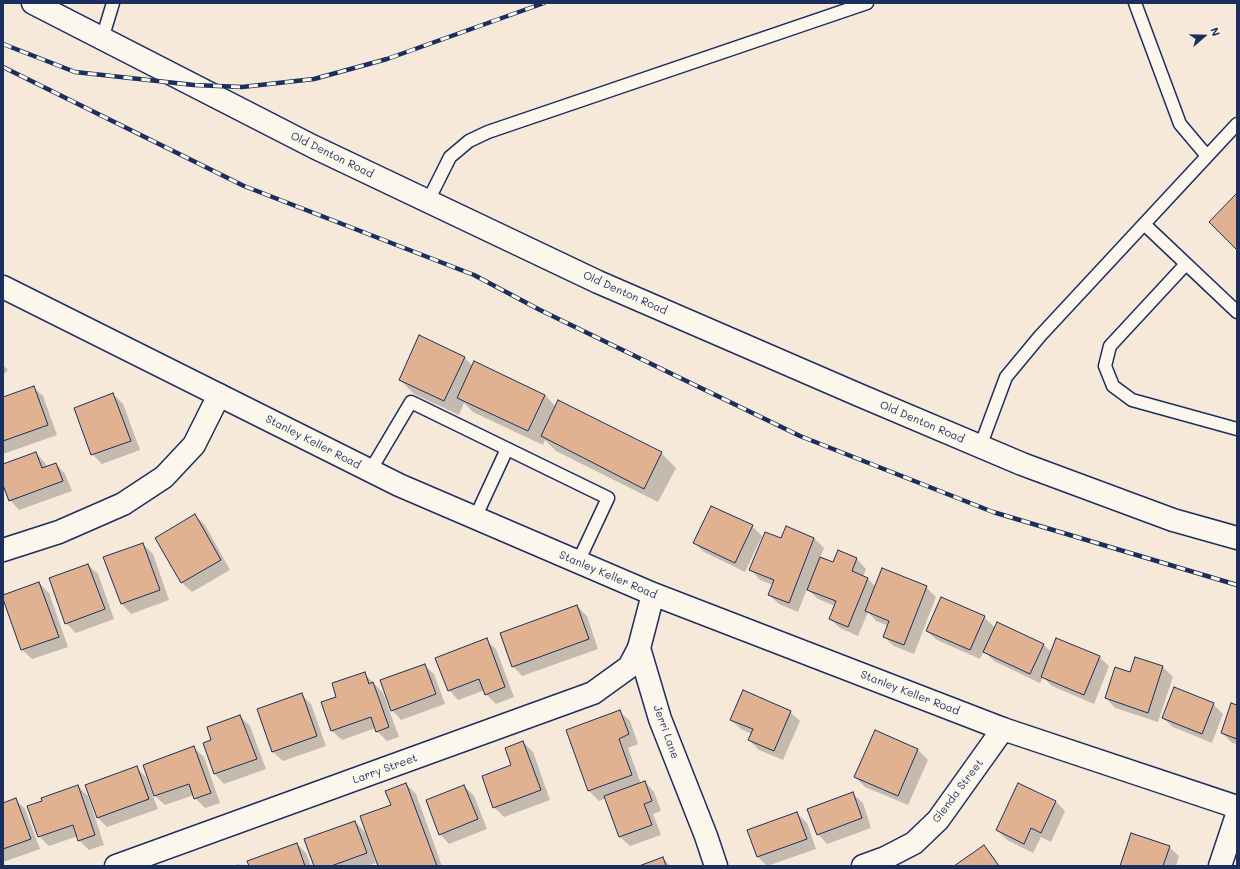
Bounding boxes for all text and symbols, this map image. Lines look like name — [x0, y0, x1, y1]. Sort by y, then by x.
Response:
north arrow — [1184, 16, 1224, 56]
text: N — [1207, 25, 1224, 38]
street label: Old Denton Road — [288, 129, 376, 181]
street label: Old Denton Road — [581, 269, 669, 317]
street label: Old Denton Road — [878, 398, 966, 446]
street label: Stanley Keller Road — [263, 412, 363, 472]
street label: Stanley Keller Road — [557, 548, 659, 602]
street label: Stanley Keller Road — [859, 668, 961, 718]
street label: Jerri Lane — [650, 703, 682, 761]
street label: Larry Street — [351, 751, 419, 787]
street label: Glenda Street — [930, 757, 986, 825]

